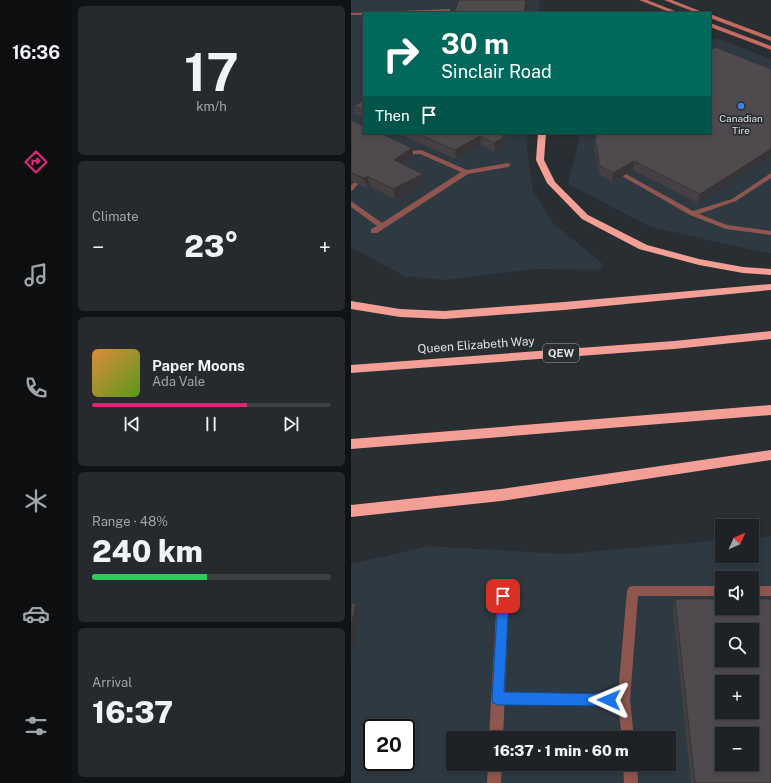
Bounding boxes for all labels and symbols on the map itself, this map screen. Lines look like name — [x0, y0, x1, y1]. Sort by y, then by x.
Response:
marker: Canadian Tire — [736, 101, 746, 111]
place label: Canadian Tire — [719, 112, 763, 136]
street label: Queen Elizabeth Way — [417, 334, 536, 356]
road number: QEW — [543, 344, 579, 362]
north arrow — [715, 519, 759, 563]
pin — [486, 579, 520, 613]
position arrow — [588, 679, 630, 721]
speed limit sign: 20 — [363, 719, 415, 771]

